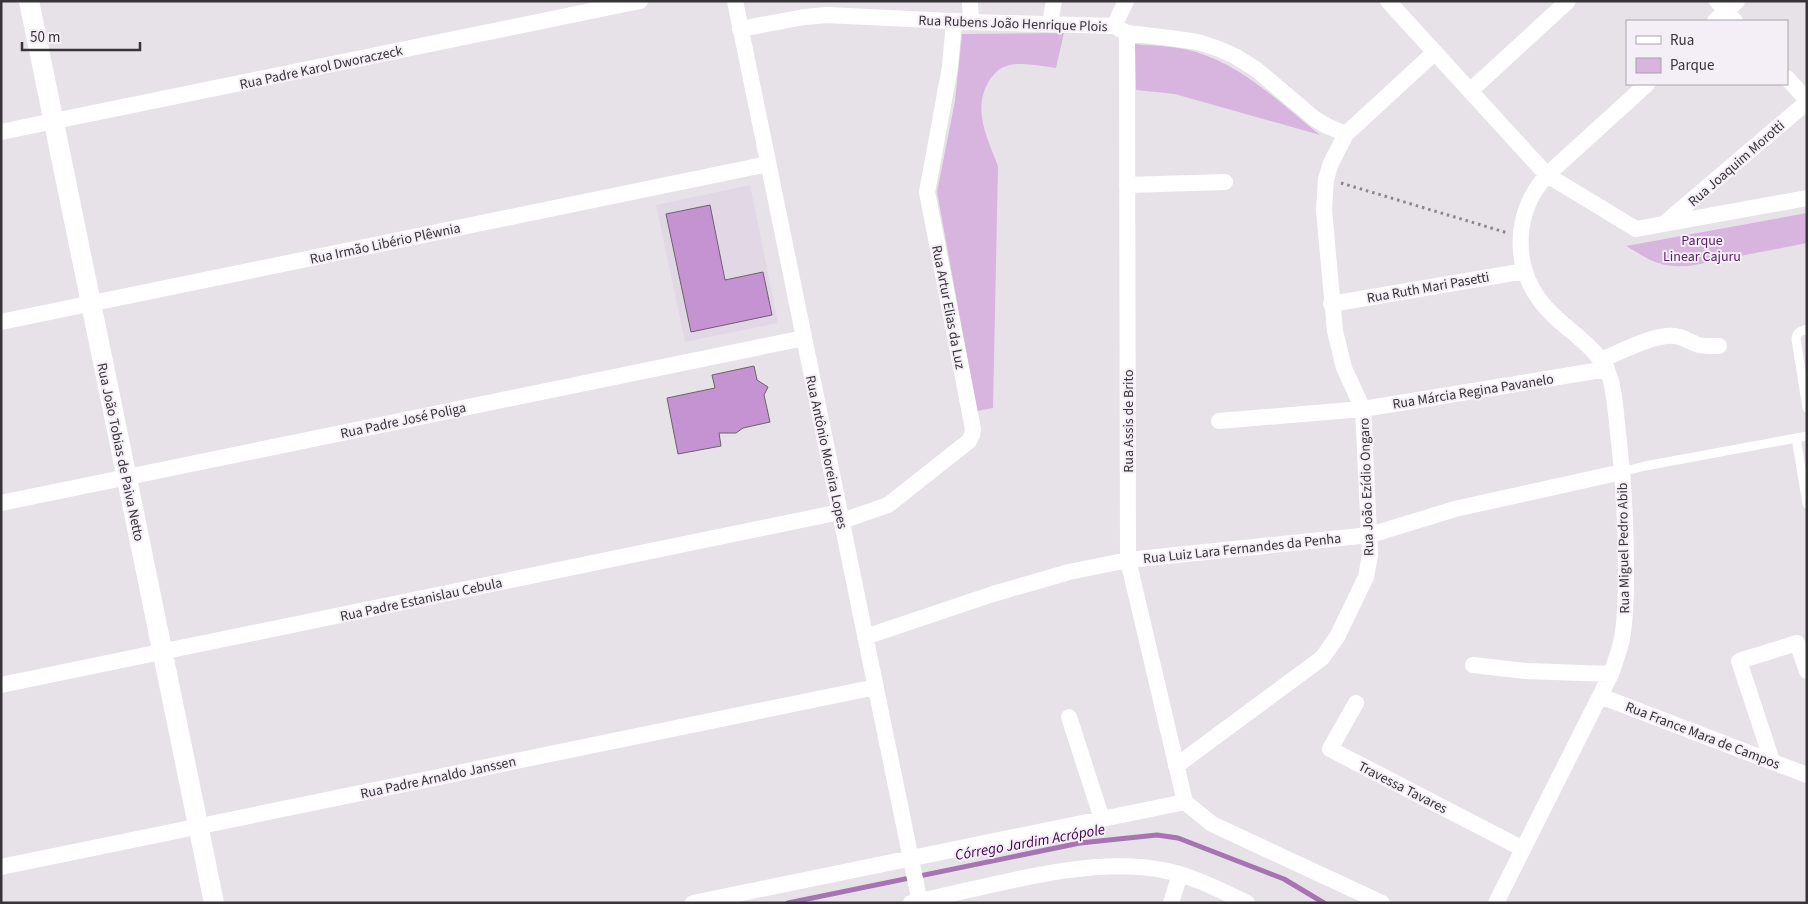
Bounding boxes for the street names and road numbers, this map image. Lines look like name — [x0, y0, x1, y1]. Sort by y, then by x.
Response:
street label: Rua Rubens João Henrique Plois — [918, 11, 1108, 37]
street label: Rua Padre Karol Dworaczeck — [238, 41, 405, 95]
street label: Rua Joaquim Morotti — [1684, 116, 1789, 211]
street label: Rua Irmão Libério Plêwnia — [308, 218, 462, 270]
street label: Rua Artur Elias da Luz — [926, 244, 970, 371]
street label: Rua Ruth Mari Pasetti — [1365, 267, 1491, 309]
street label: Rua João Tobias de Paiva Netto — [91, 361, 149, 543]
street label: Rua Assis de Brito — [1119, 369, 1139, 473]
street label: Rua Márcia Regina Pavanelo — [1391, 369, 1555, 415]
street label: Rua Antônio Moreira Lopes — [800, 374, 852, 531]
street label: Rua Padre José Poliga — [339, 398, 468, 444]
street label: Rua João Ezídio Ongaro — [1355, 417, 1379, 557]
street label: Rua Miguel Pedro Abib — [1613, 482, 1635, 614]
street label: Rua Luiz Lara Fernandes da Penha — [1142, 529, 1342, 569]
street label: Rua Padre Estanislau Cebula — [338, 573, 504, 627]
street label: Rua France Mara de Campos — [1622, 697, 1783, 775]
street label: Rua Padre Arnaldo Janssen — [359, 752, 518, 804]
street label: Travessa Tavares — [1354, 757, 1451, 819]

